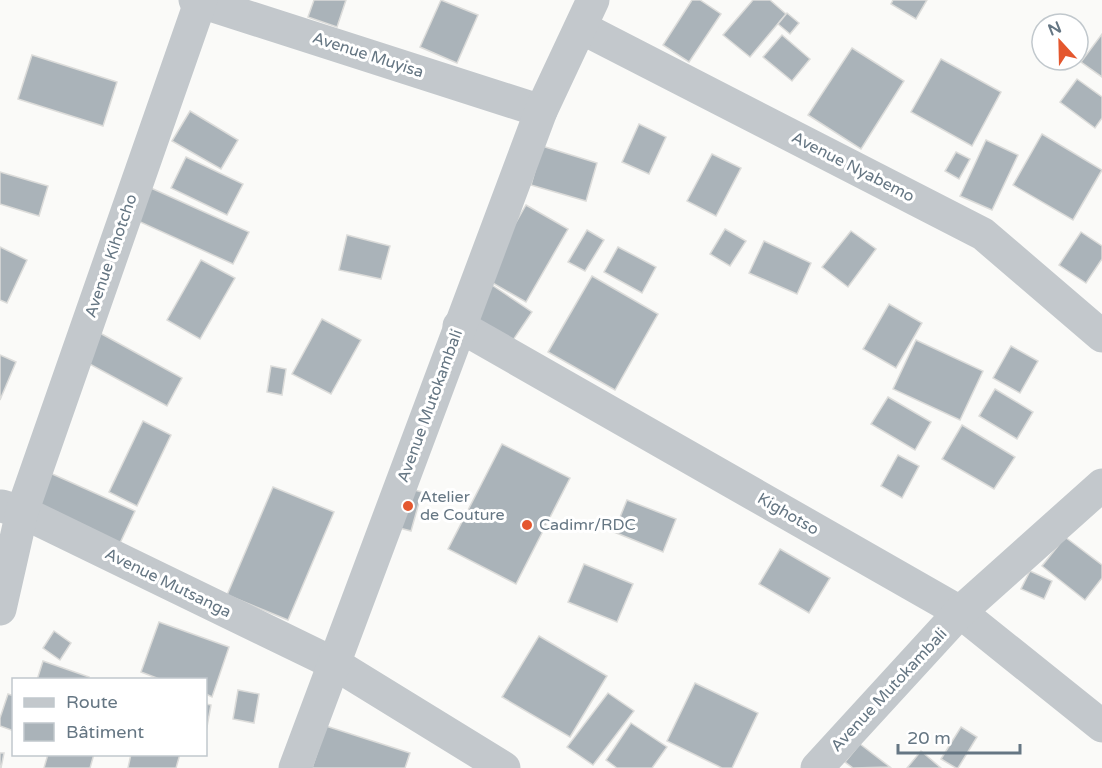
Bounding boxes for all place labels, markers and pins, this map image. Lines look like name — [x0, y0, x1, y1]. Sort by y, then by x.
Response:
place label: Atelier de Couture — [420, 487, 504, 525]
marker: Atelier de Couture — [401, 499, 415, 513]
place label: Cadimr/RDC — [539, 515, 636, 535]
marker: Cadimr/RDC — [520, 518, 534, 532]

